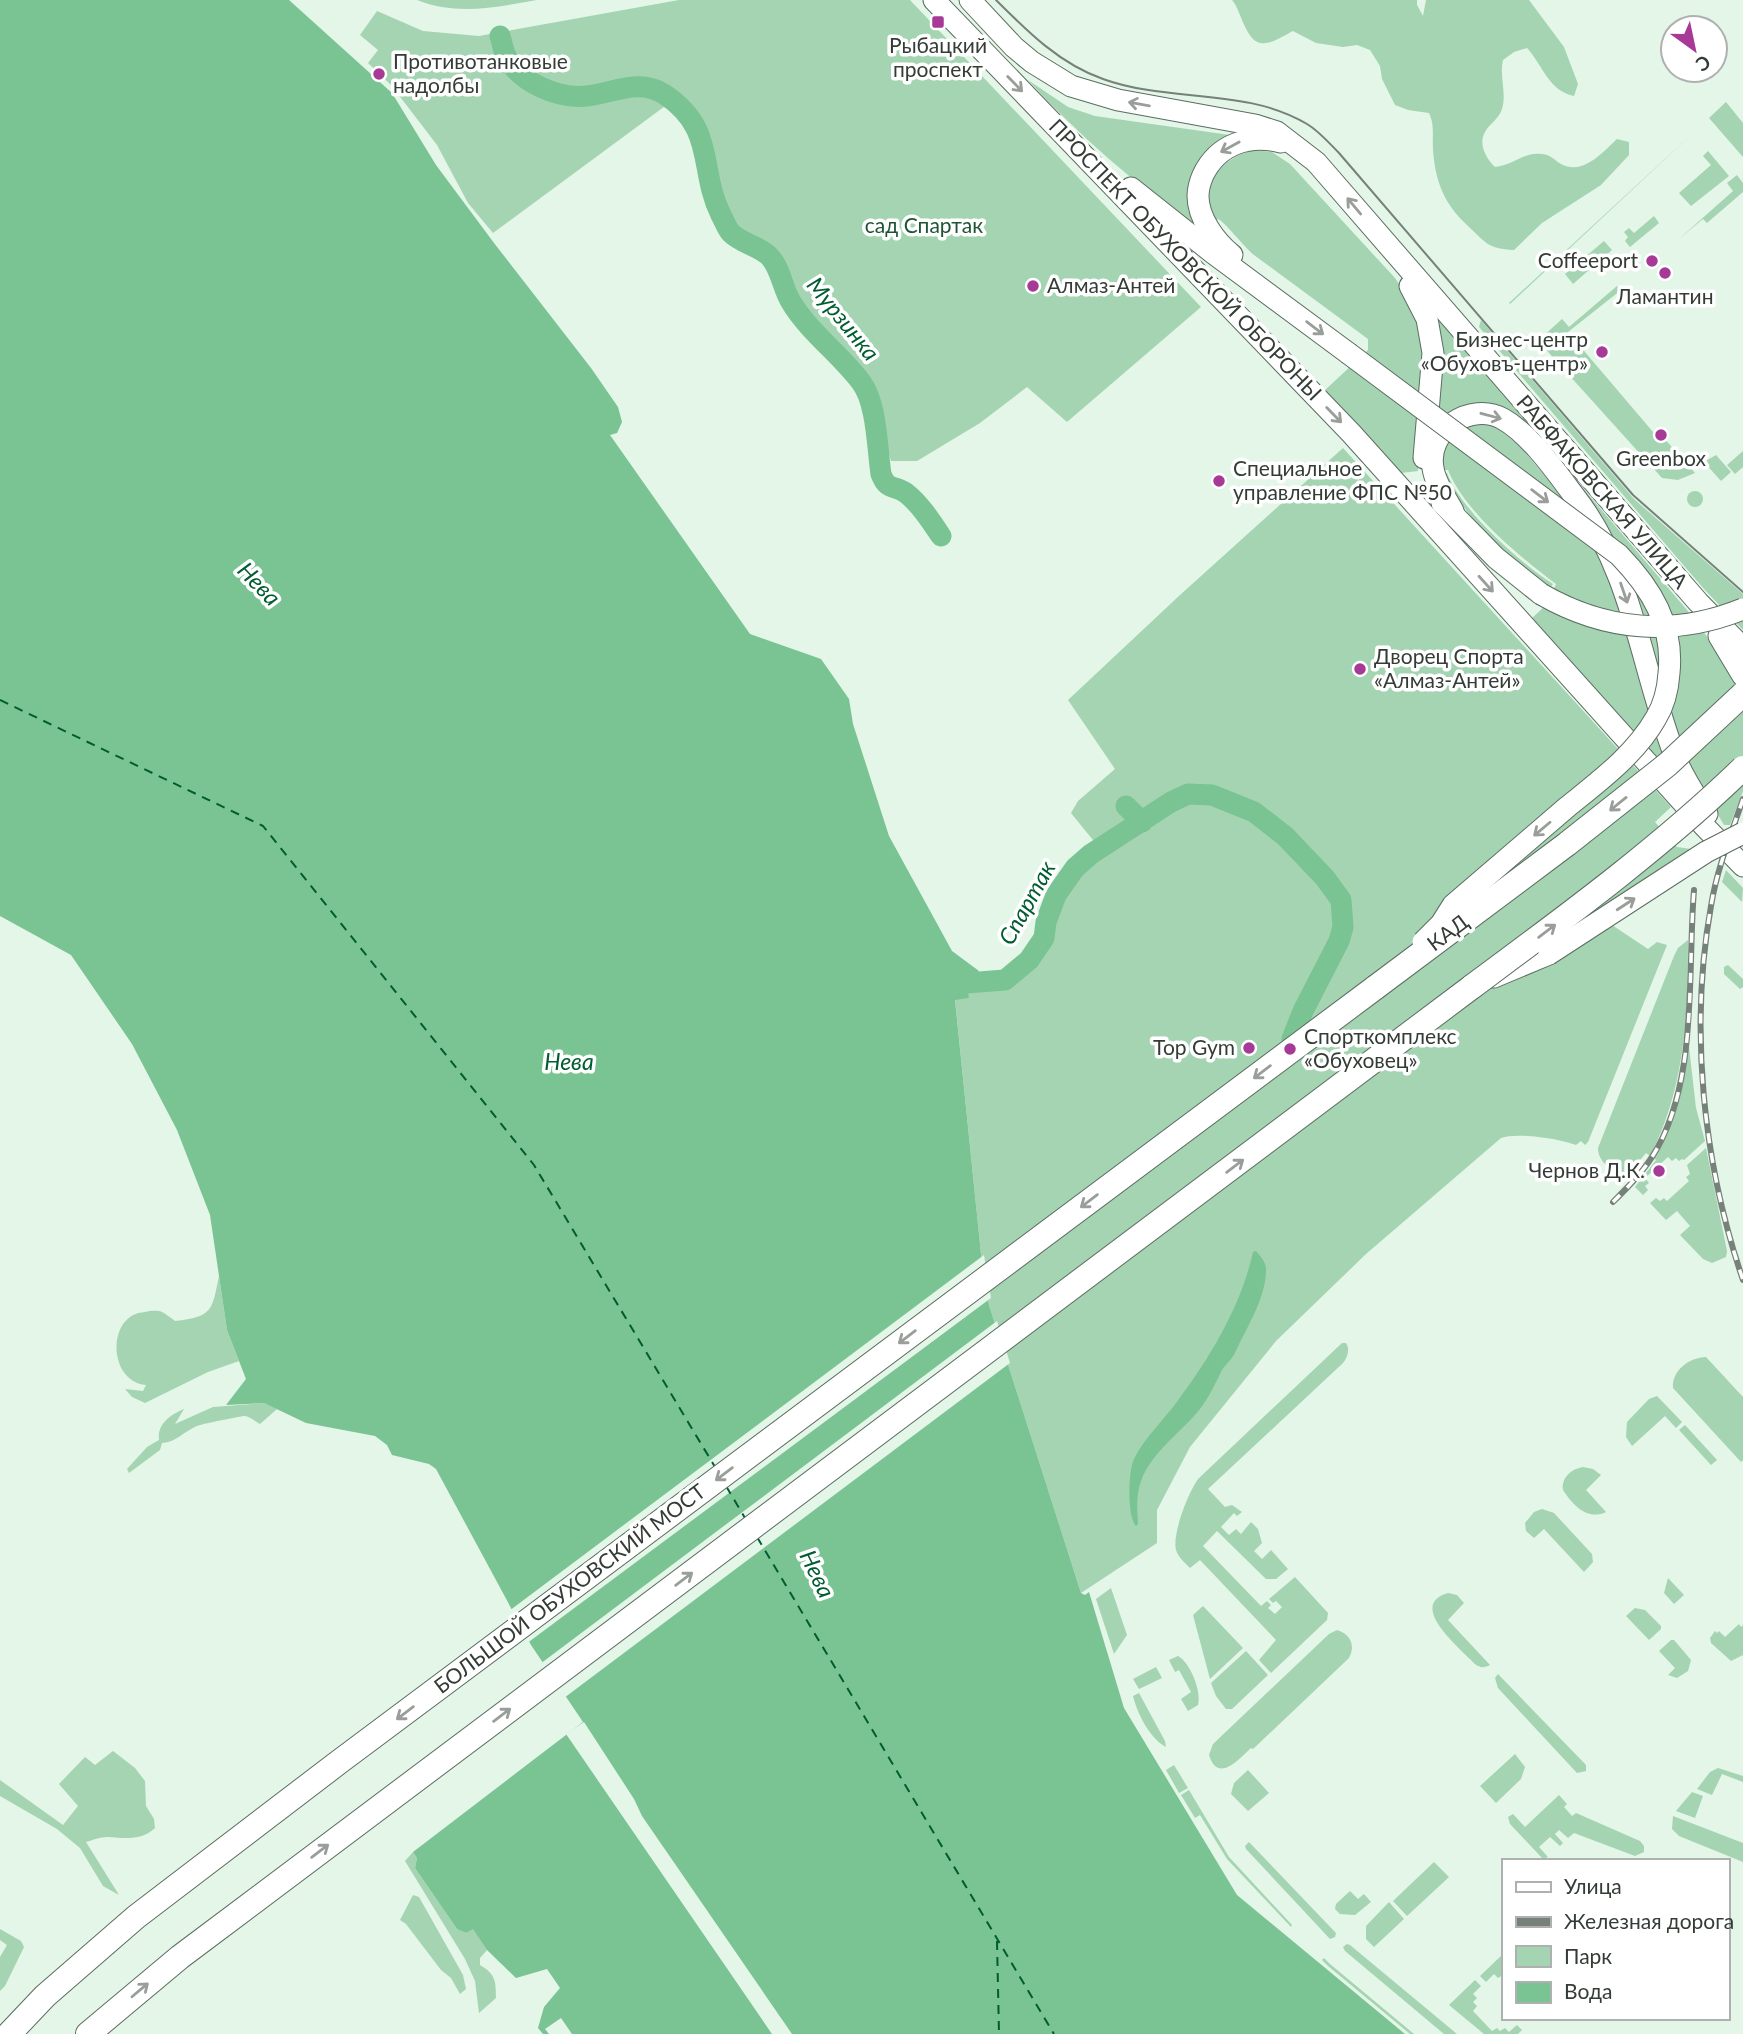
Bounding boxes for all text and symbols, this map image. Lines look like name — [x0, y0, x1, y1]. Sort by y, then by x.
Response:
marker: Рыбацкий проспект — [930, 14, 946, 30]
north arrow — [1659, 14, 1729, 84]
place label: Рыбацкий проспект — [889, 32, 987, 81]
place label: Противотанковые надолбы — [393, 48, 568, 97]
text: С — [1692, 51, 1715, 77]
marker: Противотанковые надолбы — [371, 66, 387, 82]
one-way arrow — [1007, 75, 1024, 92]
one-way arrow — [1128, 97, 1151, 110]
street label: ПРОСПЕКТ ОБУХОВСКОЙ ОБОРОНЫ — [1045, 113, 1328, 405]
one-way arrow — [1221, 140, 1241, 154]
one-way arrow — [1346, 197, 1362, 215]
park label: сад Спартак — [865, 212, 983, 237]
place label: Coffeeport — [1538, 247, 1638, 272]
marker: Coffeeport — [1644, 253, 1660, 269]
marker: Ламантин — [1657, 265, 1673, 281]
water label: Мурзинка — [802, 271, 886, 366]
place label: Алмаз-Антей — [1047, 272, 1175, 297]
marker: Алмаз-Антей — [1025, 278, 1041, 294]
place label: Ламантин — [1616, 283, 1713, 308]
one-way arrow — [1305, 321, 1324, 336]
place label: Бизнес-центр «Обуховъ-центр» — [1421, 326, 1588, 375]
marker: Бизнес-центр «Обуховъ-центр» — [1594, 344, 1610, 360]
street label: РАБФАКОВСКАЯ УЛИЦА — [1512, 389, 1694, 593]
one-way arrow — [1325, 406, 1342, 423]
one-way arrow — [1480, 410, 1502, 423]
marker: Greenbox — [1653, 427, 1669, 443]
place label: Greenbox — [1616, 445, 1707, 470]
place label: Специальное управление ФПС №50 — [1233, 455, 1452, 504]
marker: Специальное управление ФПС №50 — [1211, 473, 1227, 489]
one-way arrow — [1530, 489, 1549, 504]
water label: Нева — [232, 556, 287, 611]
one-way arrow — [1478, 575, 1495, 592]
one-way arrow — [1618, 582, 1631, 604]
place label: Дворец Спорта «Алмаз-Антей» — [1374, 643, 1524, 692]
marker: Дворец Спорта «Алмаз-Антей» — [1352, 661, 1368, 677]
one-way arrow — [1609, 796, 1627, 811]
one-way arrow — [1534, 821, 1552, 837]
water label: Спартак — [992, 856, 1060, 949]
one-way arrow — [1616, 897, 1636, 911]
street label: КАД — [1422, 908, 1473, 955]
one-way arrow — [1537, 924, 1556, 938]
place label: Спорткомплекс «Обуховец» — [1304, 1023, 1457, 1072]
place label: Top Gym — [1153, 1034, 1235, 1059]
marker: Top Gym — [1241, 1040, 1257, 1056]
marker: Спорткомплекс «Обуховец» — [1282, 1041, 1298, 1057]
water label: Нева — [544, 1047, 594, 1075]
one-way arrow — [1253, 1064, 1272, 1079]
place label: Чернов Д.К. — [1529, 1157, 1645, 1182]
one-way arrow — [1225, 1159, 1244, 1174]
marker: Чернов Д.К. — [1651, 1163, 1667, 1179]
one-way arrow — [1080, 1194, 1099, 1209]
one-way arrow — [898, 1330, 916, 1345]
one-way arrow — [716, 1466, 734, 1481]
street label: БОЛЬШОЙ ОБУХОВСКИЙ МОСТ — [429, 1477, 710, 1698]
water label: Нева — [794, 1545, 841, 1602]
one-way arrow — [675, 1571, 693, 1586]
one-way arrow — [396, 1705, 415, 1720]
one-way arrow — [492, 1707, 511, 1722]
one-way arrow — [310, 1844, 329, 1859]
legend — [1502, 1859, 1729, 2020]
text: Улица — [1564, 1873, 1622, 1898]
text: Железная дорога — [1564, 1908, 1734, 1933]
text: Парк — [1564, 1943, 1612, 1968]
text: Вода — [1564, 1978, 1612, 2003]
one-way arrow — [131, 1983, 149, 1998]

